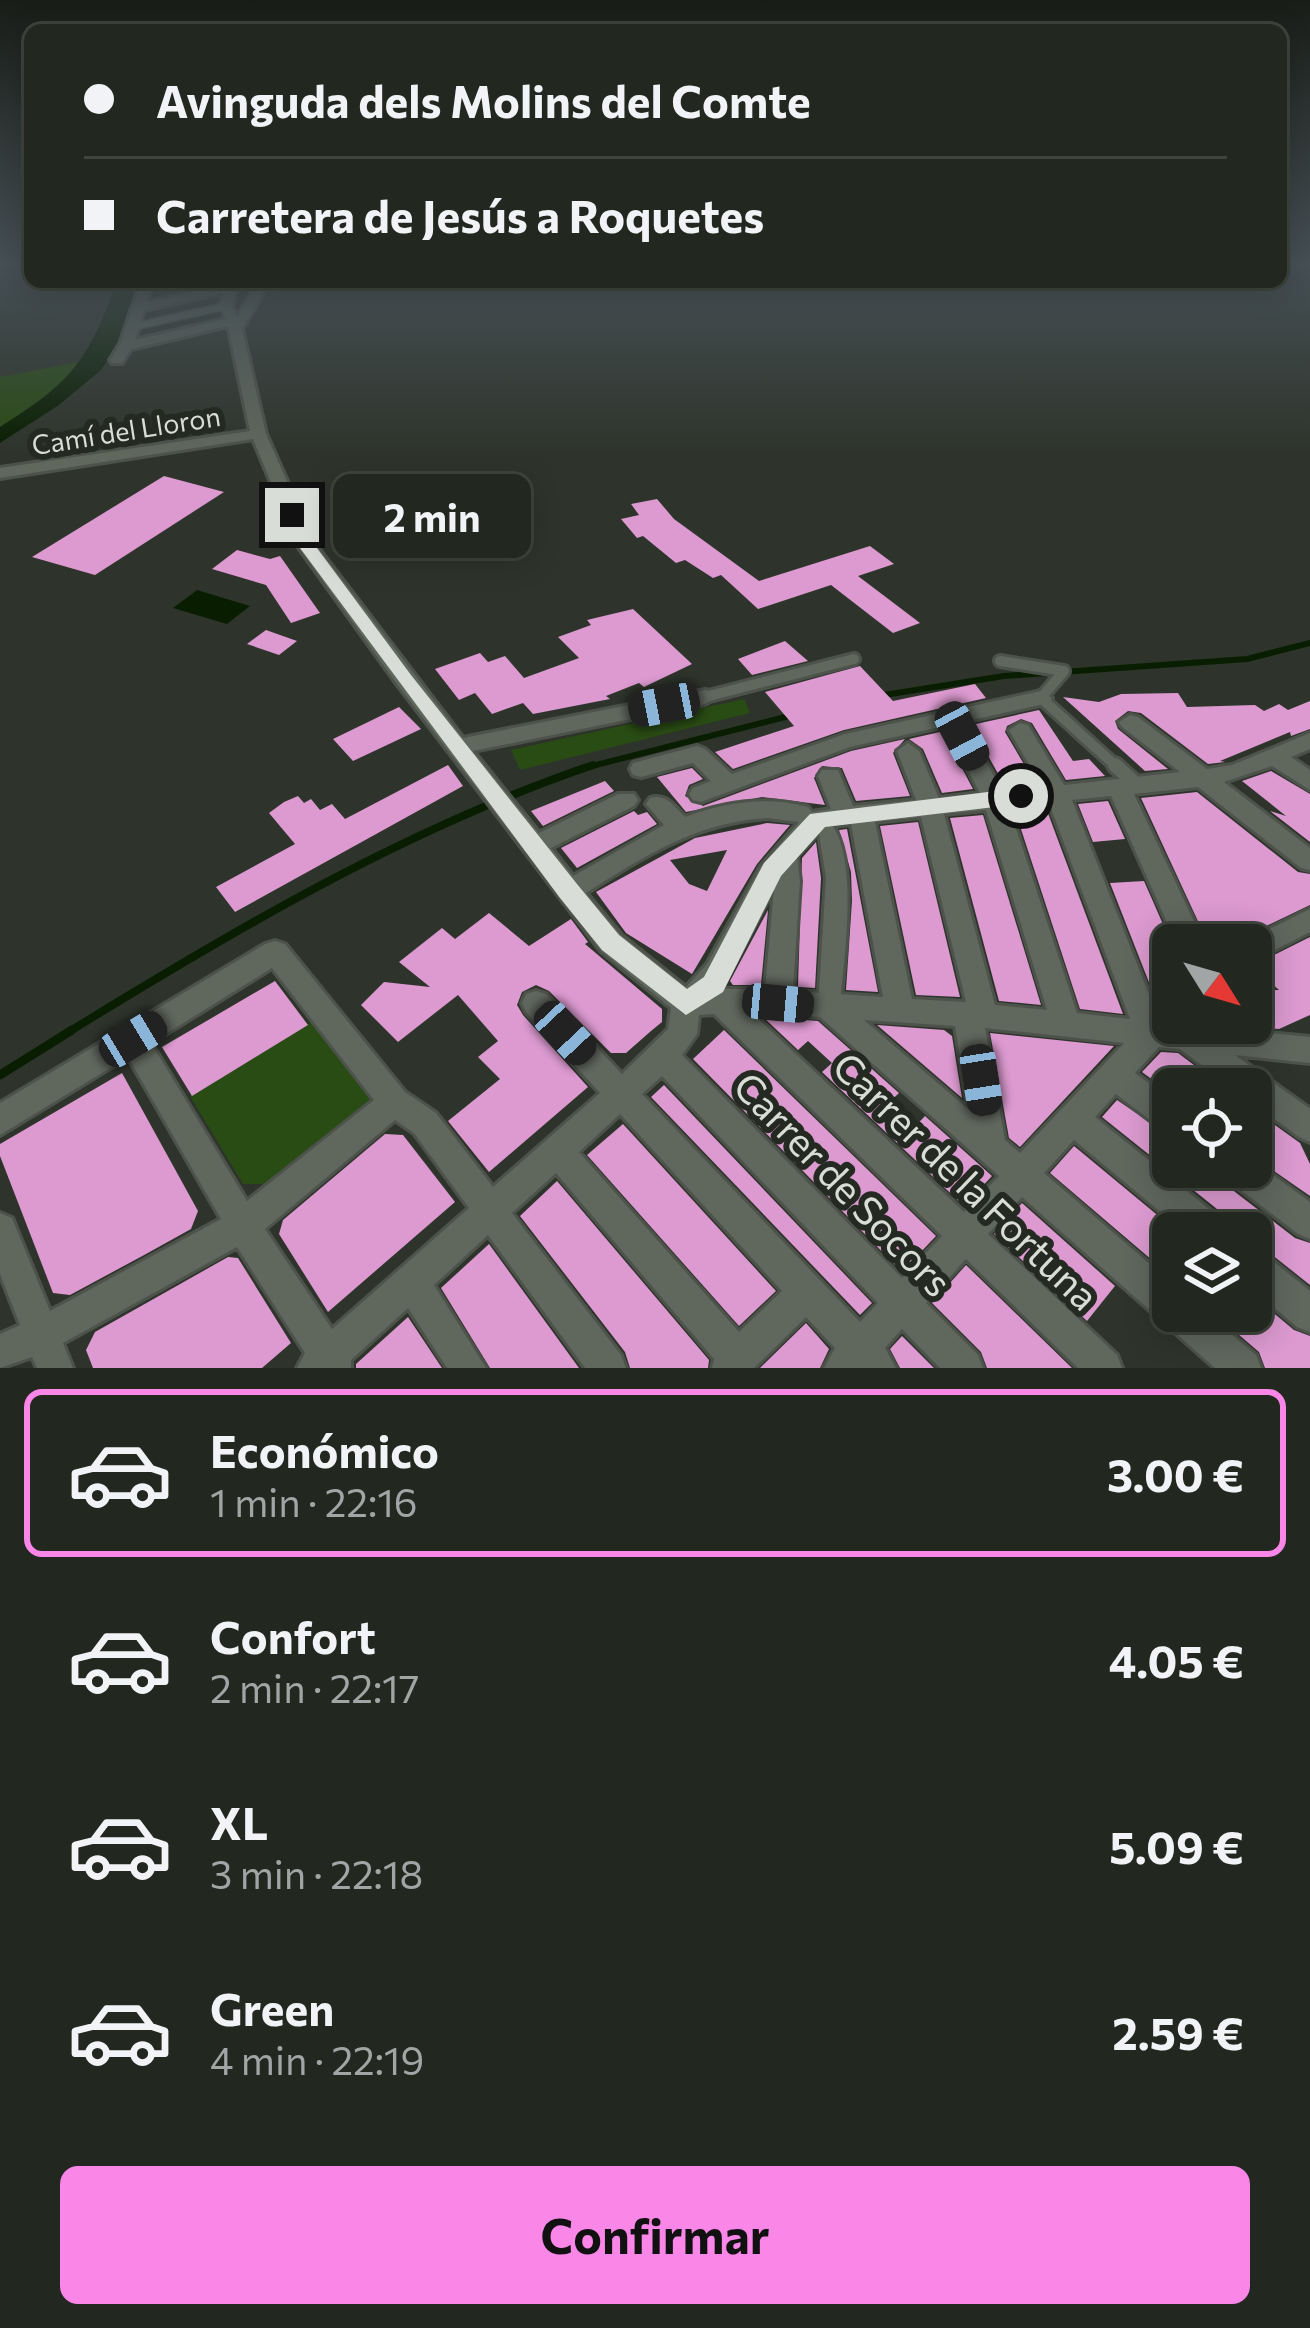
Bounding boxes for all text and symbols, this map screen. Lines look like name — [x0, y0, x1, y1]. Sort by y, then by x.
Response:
text: Avinguda dels Molins del Comte — [156, 72, 811, 127]
text: Carretera de Jesús a Roquetes — [156, 187, 764, 242]
street label: Camí del Lloron — [29, 399, 223, 461]
callout: 2 min — [334, 473, 532, 557]
route end — [265, 488, 319, 542]
text: 2 min — [383, 492, 481, 540]
car — [625, 680, 703, 730]
car — [929, 696, 995, 776]
route start — [994, 769, 1048, 823]
north arrow — [1152, 924, 1272, 1044]
map controls — [1152, 924, 1272, 1332]
car — [741, 982, 815, 1024]
car — [527, 994, 603, 1072]
car — [93, 1005, 173, 1073]
street label: Carrer de la Fortuna — [824, 1041, 1110, 1319]
car — [958, 1042, 1004, 1118]
street label: Carrer de Socors — [725, 1061, 963, 1305]
button: locate — [1152, 1068, 1272, 1188]
button: layers — [1152, 1212, 1272, 1332]
icon: car — [66, 1419, 174, 1527]
text: Económico — [210, 1422, 439, 1477]
text: 3.00 € — [1107, 1446, 1244, 1501]
text: 1 min · 22:16 — [210, 1477, 417, 1525]
icon: car — [66, 1605, 174, 1713]
text: Confort — [210, 1608, 376, 1663]
text: 4.05 € — [1109, 1632, 1244, 1687]
text: 2 min · 22:17 — [210, 1663, 419, 1711]
icon: car — [66, 1791, 174, 1899]
text: XL — [210, 1794, 268, 1849]
text: 5.09 € — [1109, 1818, 1244, 1873]
text: 3 min · 22:18 — [210, 1849, 423, 1897]
icon: car — [66, 1977, 174, 2085]
text: Green — [210, 1980, 334, 2035]
text: 2.59 € — [1112, 2004, 1244, 2059]
text: 4 min · 22:19 — [210, 2035, 424, 2083]
button: Confirmar — [60, 2166, 1250, 2304]

